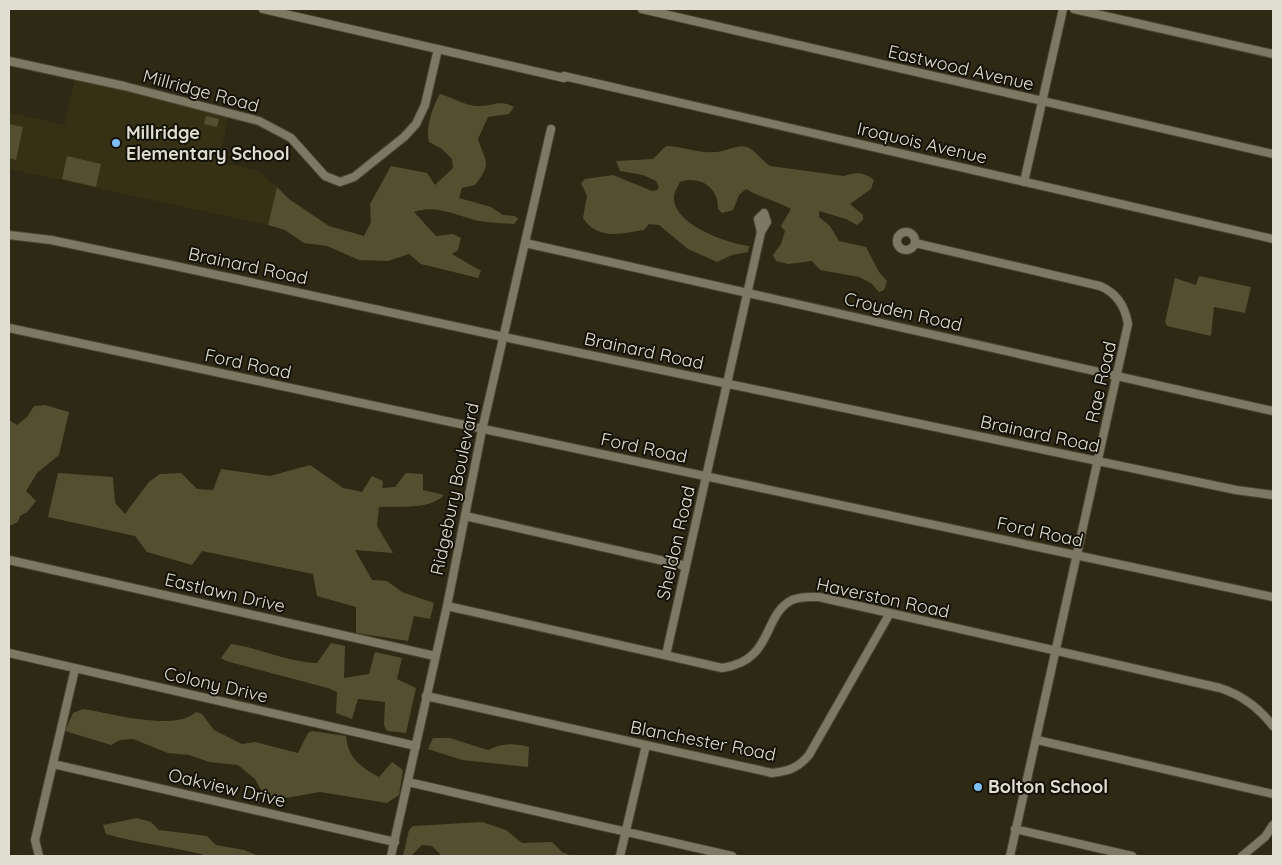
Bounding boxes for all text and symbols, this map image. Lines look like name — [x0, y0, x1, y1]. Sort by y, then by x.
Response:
street label: Eastwood Avenue — [886, 40, 1036, 95]
street label: Millridge Road — [141, 64, 262, 117]
street label: Iroquois Avenue — [855, 116, 989, 169]
place label: Millridge Elementary School — [126, 121, 290, 165]
marker: Millridge Elementary School — [110, 137, 122, 149]
street label: Brainard Road — [186, 242, 310, 289]
street label: Croyden Road — [842, 287, 964, 336]
street label: Brainard Road — [582, 327, 706, 374]
street label: Rae Road — [1080, 339, 1121, 425]
street label: Ford Road — [203, 343, 293, 384]
street label: Ridgebury Boulevard — [425, 401, 484, 577]
street label: Brainard Road — [978, 410, 1102, 457]
street label: Ford Road — [599, 427, 689, 468]
street label: Sheldon Road — [651, 484, 700, 602]
street label: Ford Road — [995, 511, 1085, 552]
street label: Eastlawn Drive — [163, 567, 288, 618]
street label: Haverston Road — [814, 572, 952, 623]
street label: Colony Drive — [162, 661, 270, 708]
street label: Blanchester Road — [628, 715, 778, 766]
street label: Oakview Drive — [166, 763, 288, 812]
place label: Bolton School — [988, 775, 1108, 798]
marker: Bolton School — [972, 781, 984, 793]

